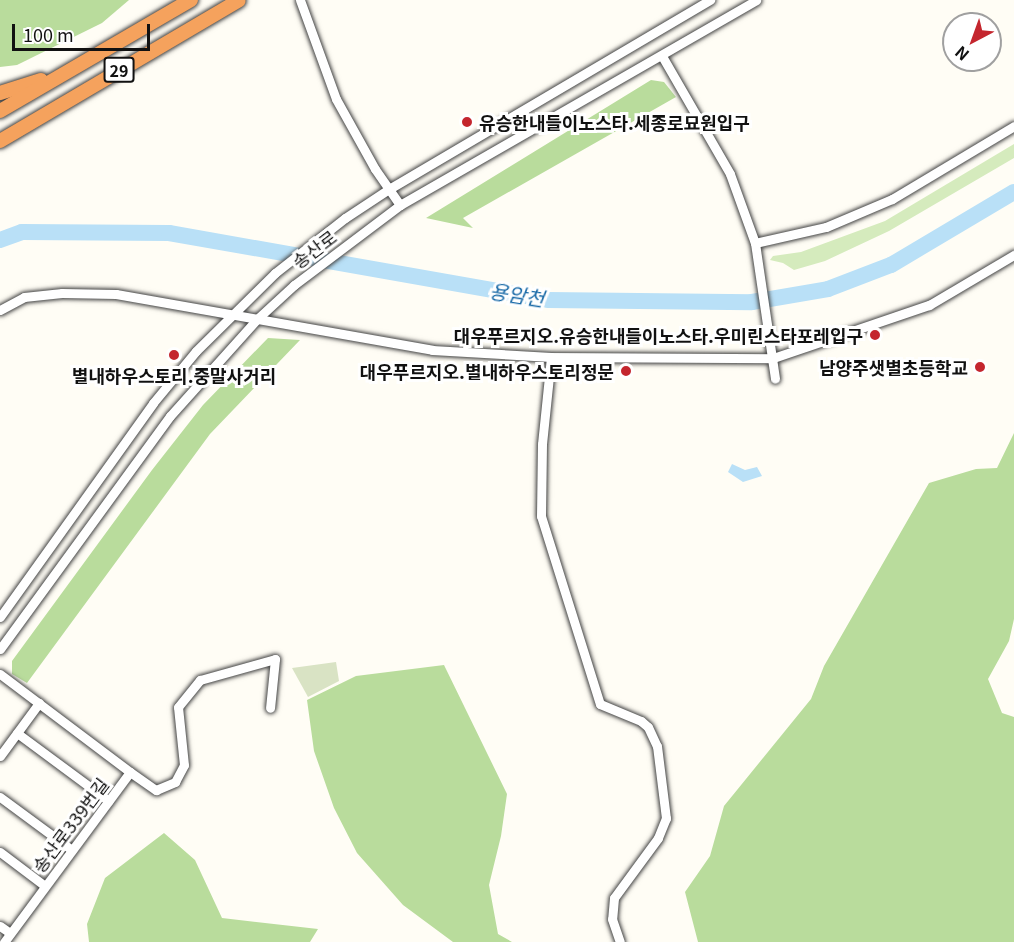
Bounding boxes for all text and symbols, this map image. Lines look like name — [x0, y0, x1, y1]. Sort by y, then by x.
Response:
scale bar — [15, 12, 153, 50]
north arrow — [942, 12, 1002, 72]
text: 100 m — [23, 21, 74, 47]
text: N — [949, 41, 974, 67]
road number: 29 — [102, 57, 136, 83]
place label: 유승한내들이노스타.세종로묘원입구 — [479, 111, 750, 133]
marker: 유승한내들이노스타.세종로묘원입구 — [460, 115, 474, 129]
street label: 송산로 — [288, 225, 340, 273]
water label: 용암천 — [488, 278, 546, 310]
place label: 대우푸르지오.유승한내들이노스타.우미린스타포레입구 — [454, 324, 863, 346]
marker: 대우푸르지오.유승한내들이노스타.우미린스타포레입구 — [868, 328, 882, 342]
marker: 별내하우스토리.중말사거리 — [167, 348, 181, 362]
place label: 남양주샛별초등학교 — [819, 356, 968, 378]
place label: 대우푸르지오.별내하우스토리정문 — [360, 360, 614, 382]
marker: 남양주샛별초등학교 — [973, 360, 987, 374]
place label: 별내하우스토리.중말사거리 — [72, 364, 276, 386]
marker: 대우푸르지오.별내하우스토리정문 — [619, 364, 633, 378]
street label: 송산로339번길 — [27, 773, 113, 877]

